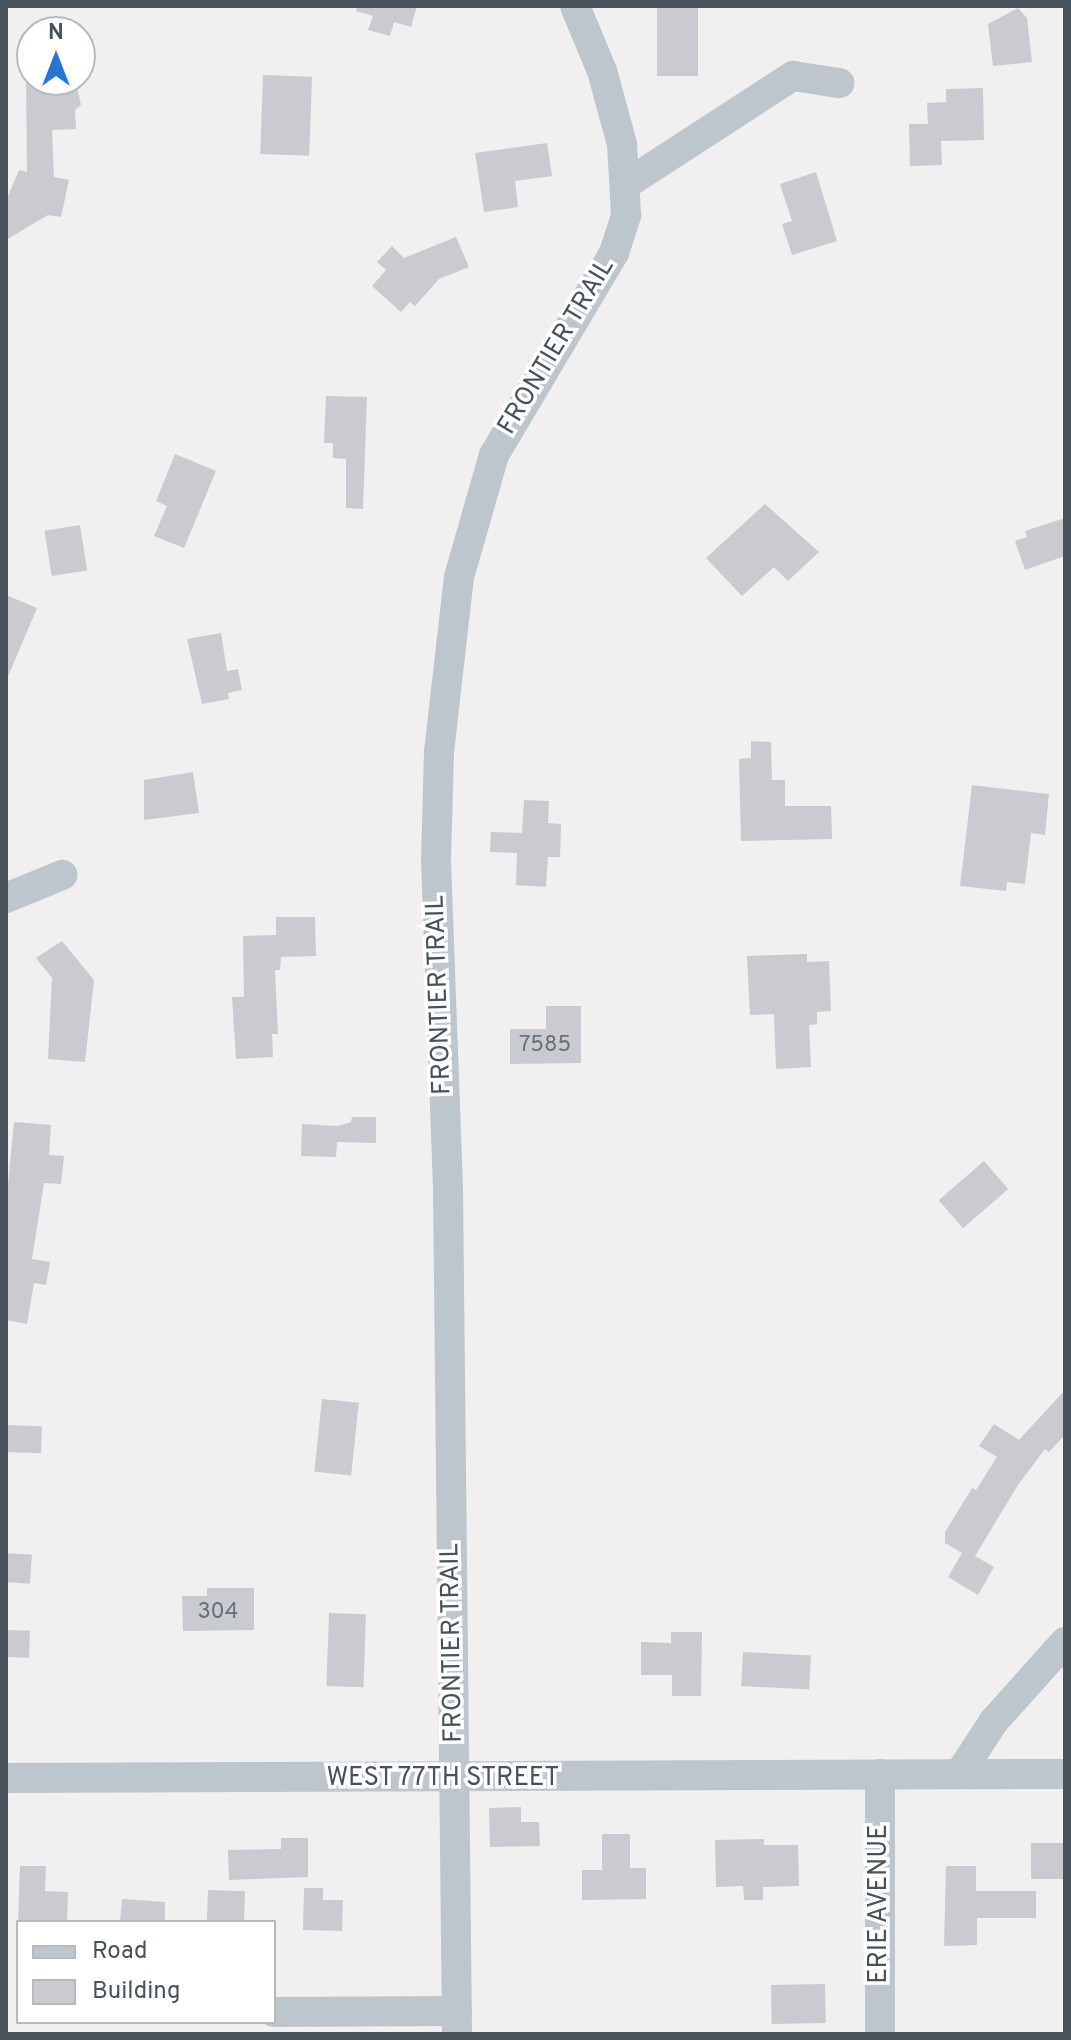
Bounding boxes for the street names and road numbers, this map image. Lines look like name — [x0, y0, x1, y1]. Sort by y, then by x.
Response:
street label: FRONTIER TRAIL — [492, 253, 622, 441]
street label: FRONTIER TRAIL — [421, 894, 459, 1096]
street label: FRONTIER TRAIL — [436, 1542, 470, 1744]
street label: WEST 77TH STREET — [325, 1763, 561, 1795]
street label: ERIE AVENUE — [864, 1824, 896, 1984]

